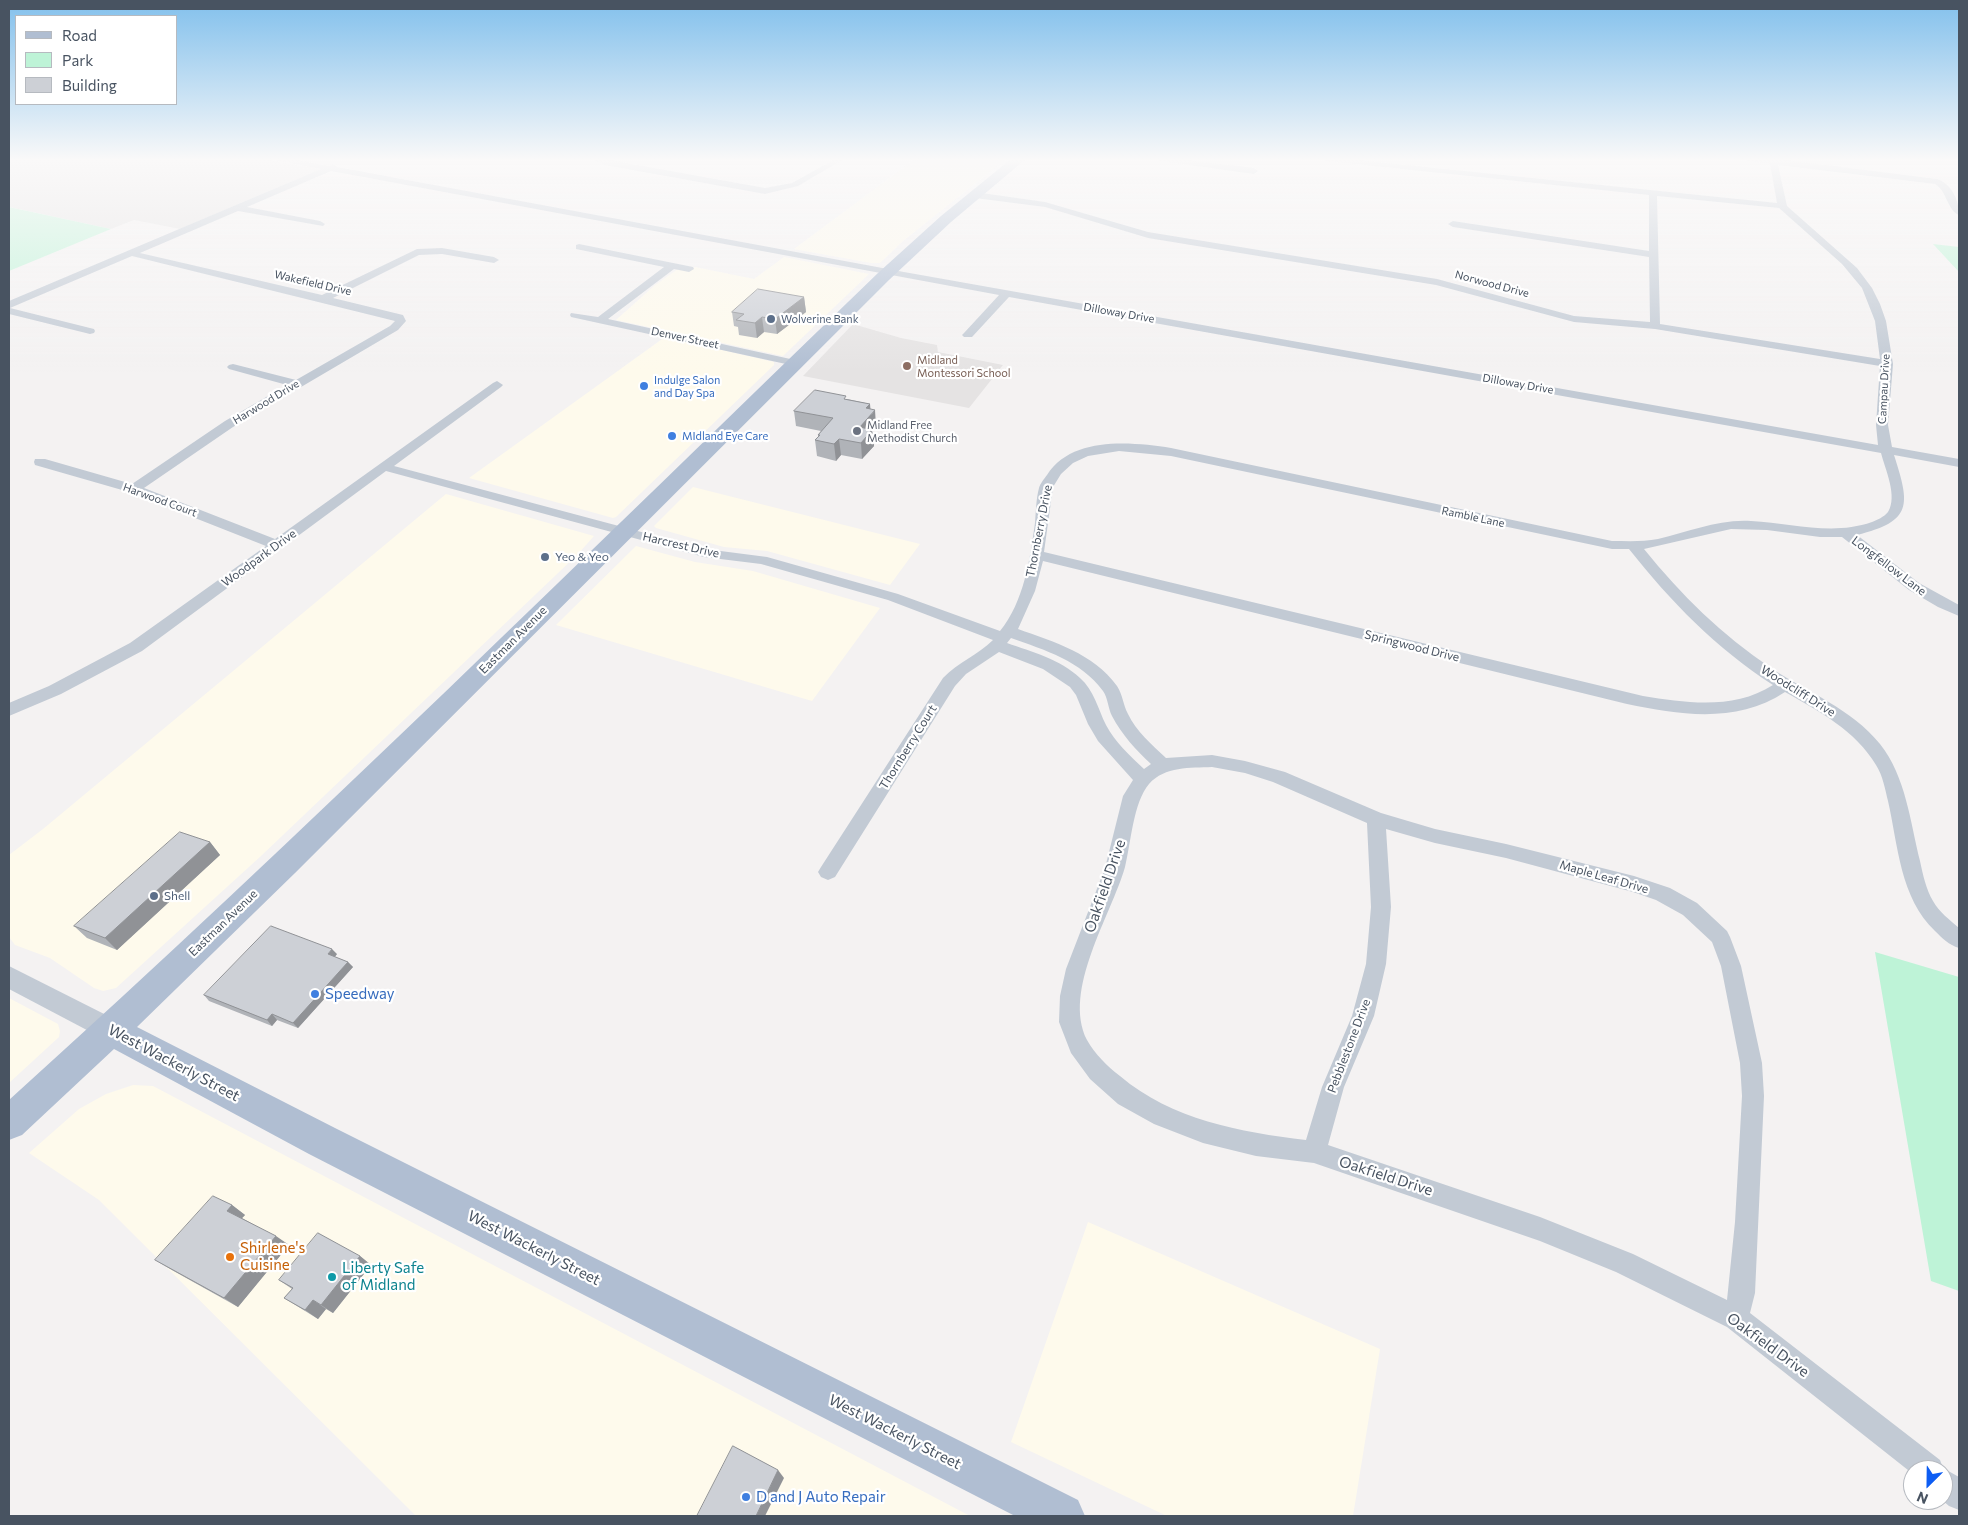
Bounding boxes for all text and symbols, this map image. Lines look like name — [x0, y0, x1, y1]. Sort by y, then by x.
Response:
legend — [15, 15, 178, 105]
text: Road — [62, 26, 97, 44]
text: Park — [62, 51, 93, 69]
text: Building — [62, 76, 117, 94]
street label: Wakefield Drive — [273, 268, 353, 298]
street label: Norwood Drive — [1454, 268, 1530, 300]
street label: Dilloway Drive — [1083, 300, 1155, 326]
place label: Wolverine Bank — [781, 312, 859, 326]
marker: Wolverine Bank — [765, 313, 777, 325]
street label: Denver Street — [650, 324, 720, 352]
place label: Midland Montessori School — [917, 353, 1011, 379]
street label: Campau Drive — [1876, 354, 1892, 424]
marker: Midland Montessori School — [901, 360, 913, 372]
street label: Dilloway Drive — [1482, 371, 1554, 397]
place label: Indulge Salon and Day Spa — [654, 373, 720, 399]
street label: Harwood Drive — [230, 377, 302, 427]
marker: Indulge Salon and Day Spa — [638, 380, 650, 392]
place label: Midland Free Methodist Church — [867, 418, 957, 444]
marker: Midland Free Methodist Church — [851, 425, 863, 437]
place label: MIdland Eye Care — [682, 429, 768, 443]
marker: MIdland Eye Care — [666, 430, 678, 442]
street label: Harwood Court — [121, 480, 199, 520]
street label: Thornberry Drive — [1023, 484, 1055, 578]
street label: Ramble Lane — [1440, 504, 1506, 530]
street label: Woodpark Drive — [219, 526, 299, 590]
street label: Harcrest Drive — [641, 529, 721, 561]
street label: Longfellow Lane — [1849, 533, 1929, 599]
place label: Yeo & Yeo — [555, 550, 609, 564]
marker: Yeo & Yeo — [539, 551, 551, 563]
street label: Eastman Avenue — [476, 603, 550, 677]
street label: Springwood Drive — [1363, 627, 1461, 665]
street label: Woodcliff Drive — [1758, 662, 1838, 720]
street label: Thornberry Court — [876, 702, 940, 792]
street label: Oakfield Drive — [1081, 837, 1129, 935]
street label: Maple Leaf Drive — [1558, 857, 1650, 897]
street label: Eastman Avenue — [186, 887, 260, 959]
place label: Shell — [164, 889, 190, 903]
marker: Shell — [148, 890, 160, 902]
place label: Speedway — [325, 985, 394, 1003]
marker: Speedway — [309, 988, 321, 1000]
street label: Pebblestone Drive — [1325, 997, 1373, 1095]
street label: West Wackerly Street — [105, 1021, 243, 1105]
street label: Oakfield Drive — [1337, 1152, 1435, 1200]
street label: West Wackerly Street — [465, 1207, 603, 1289]
place label: Shirlene's Cuisine — [240, 1239, 305, 1274]
marker: Shirlene's Cuisine — [224, 1251, 236, 1263]
place label: Liberty Safe of Midland — [342, 1259, 424, 1294]
marker: Liberty Safe of Midland — [326, 1271, 338, 1283]
street label: Oakfield Drive — [1723, 1309, 1813, 1381]
street label: West Wackerly Street — [826, 1391, 964, 1473]
north arrow — [1903, 1460, 1953, 1510]
place label: D and J Auto Repair — [756, 1488, 886, 1506]
text: N — [1914, 1488, 1930, 1508]
marker: D and J Auto Repair — [740, 1491, 752, 1503]

